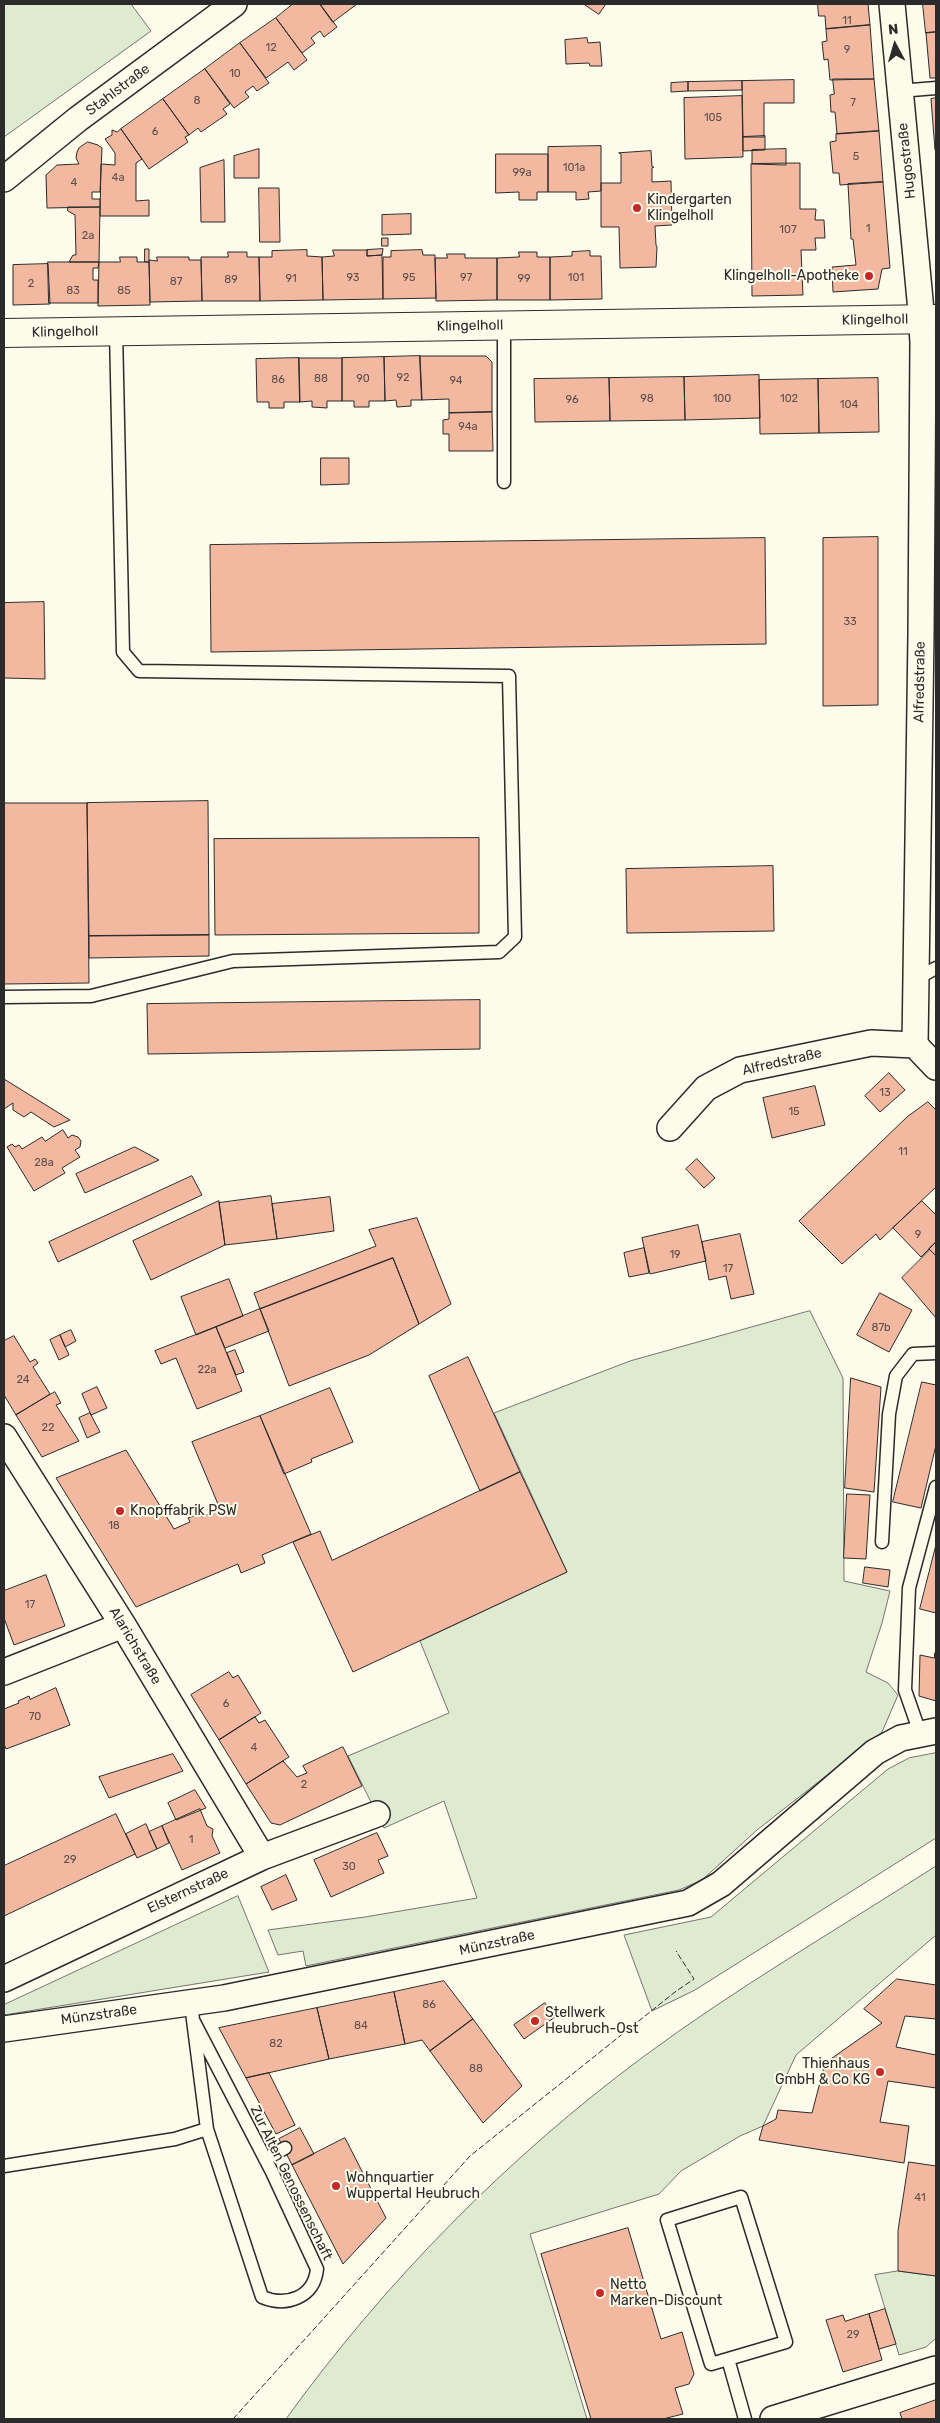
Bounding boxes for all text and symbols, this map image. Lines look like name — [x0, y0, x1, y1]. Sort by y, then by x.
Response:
house number: 11 — [842, 14, 852, 28]
north arrow — [870, 20, 920, 70]
text: N — [887, 21, 899, 39]
house number: 12 — [265, 41, 277, 55]
house number: 9 — [844, 43, 850, 57]
street label: Stahlstraße — [83, 61, 153, 119]
house number: 10 — [229, 67, 241, 81]
house number: 8 — [194, 94, 200, 108]
house number: 7 — [850, 96, 856, 110]
house number: 105 — [704, 111, 722, 125]
street label: Hugostraße — [895, 122, 919, 200]
house number: 6 — [152, 125, 158, 139]
house number: 5 — [853, 150, 859, 164]
house number: 101a — [563, 161, 585, 175]
house number: 99a — [512, 166, 532, 180]
house number: 4a — [112, 171, 124, 185]
house number: 4 — [71, 176, 77, 190]
place label: Kindergarten Klingelholl — [647, 192, 732, 224]
marker: Kindergarten Klingelholl — [631, 202, 643, 214]
house number: 1 — [866, 222, 870, 236]
house number: 107 — [779, 223, 797, 237]
house number: 2a — [82, 229, 94, 243]
place label: Klingelholl-Apotheke — [724, 268, 859, 284]
marker: Klingelholl-Apotheke — [863, 270, 875, 282]
house number: 93 — [347, 271, 359, 285]
house number: 95 — [402, 271, 416, 285]
house number: 97 — [460, 271, 472, 285]
house number: 101 — [568, 271, 584, 285]
house number: 91 — [285, 272, 297, 286]
house number: 99 — [517, 272, 531, 286]
house number: 89 — [224, 273, 238, 287]
house number: 87 — [170, 275, 182, 289]
house number: 2 — [28, 277, 34, 291]
house number: 83 — [66, 284, 80, 298]
house number: 85 — [117, 284, 131, 298]
street label: Klingelholl — [842, 311, 908, 329]
street label: Klingelholl — [437, 317, 503, 335]
street label: Klingelholl — [32, 323, 98, 341]
house number: 92 — [397, 371, 409, 385]
house number: 88 — [314, 372, 328, 386]
house number: 90 — [356, 372, 370, 386]
house number: 86 — [271, 373, 285, 387]
house number: 94 — [449, 374, 463, 388]
house number: 98 — [640, 392, 654, 406]
house number: 100 — [713, 392, 731, 406]
house number: 102 — [780, 392, 798, 406]
house number: 96 — [565, 393, 579, 407]
house number: 104 — [840, 398, 858, 412]
house number: 94a — [458, 420, 478, 434]
house number: 33 — [843, 615, 857, 629]
street label: Alfredstraße — [911, 641, 929, 723]
street label: Alfredstraße — [741, 1045, 823, 1079]
house number: 13 — [879, 1086, 891, 1100]
house number: 15 — [788, 1105, 800, 1119]
house number: 11 — [898, 1145, 908, 1159]
house number: 28a — [34, 1156, 54, 1170]
house number: 9 — [915, 1228, 921, 1242]
house number: 19 — [669, 1248, 681, 1262]
house number: 17 — [723, 1262, 733, 1276]
house number: 87b — [871, 1321, 891, 1335]
house number: 22a — [198, 1363, 216, 1377]
house number: 24 — [16, 1373, 30, 1387]
house number: 22 — [42, 1421, 54, 1435]
place label: Knopffabrik PSW — [130, 1503, 237, 1519]
marker: Knopffabrik PSW — [114, 1505, 126, 1517]
house number: 18 — [108, 1519, 120, 1533]
house number: 17 — [25, 1598, 35, 1612]
street label: Alarichstraße — [105, 1604, 165, 1688]
house number: 6 — [223, 1697, 229, 1711]
house number: 70 — [29, 1710, 41, 1724]
house number: 4 — [251, 1741, 257, 1755]
house number: 2 — [301, 1778, 307, 1792]
house number: 1 — [189, 1833, 193, 1847]
house number: 29 — [64, 1853, 76, 1867]
house number: 30 — [342, 1860, 356, 1874]
street label: Elsternstraße — [145, 1865, 231, 1917]
street label: Münzstraße — [458, 1927, 536, 1959]
house number: 86 — [422, 1998, 436, 2012]
street label: Münzstraße — [60, 2001, 138, 2029]
place label: Stellwerk Heubruch-Ost — [545, 2005, 638, 2038]
marker: Stellwerk Heubruch-Ost — [529, 2015, 541, 2027]
house number: 84 — [354, 2019, 368, 2033]
house number: 82 — [269, 2037, 283, 2051]
place label: Thienhaus GmbH & Co KG — [775, 2056, 870, 2088]
house number: 88 — [469, 2062, 483, 2076]
marker: Thienhaus GmbH & Co KG — [874, 2066, 886, 2078]
street label: Zur Alten Genossenschaft — [246, 2103, 336, 2263]
place label: Wohnquartier Wuppertal Heubruch — [346, 2170, 480, 2202]
marker: Wohnquartier Wuppertal Heubruch — [330, 2180, 342, 2192]
house number: 41 — [914, 2191, 926, 2205]
place label: Netto Marken-Discount — [610, 2277, 722, 2310]
marker: Netto Marken-Discount — [594, 2287, 606, 2299]
house number: 29 — [847, 2328, 859, 2342]

